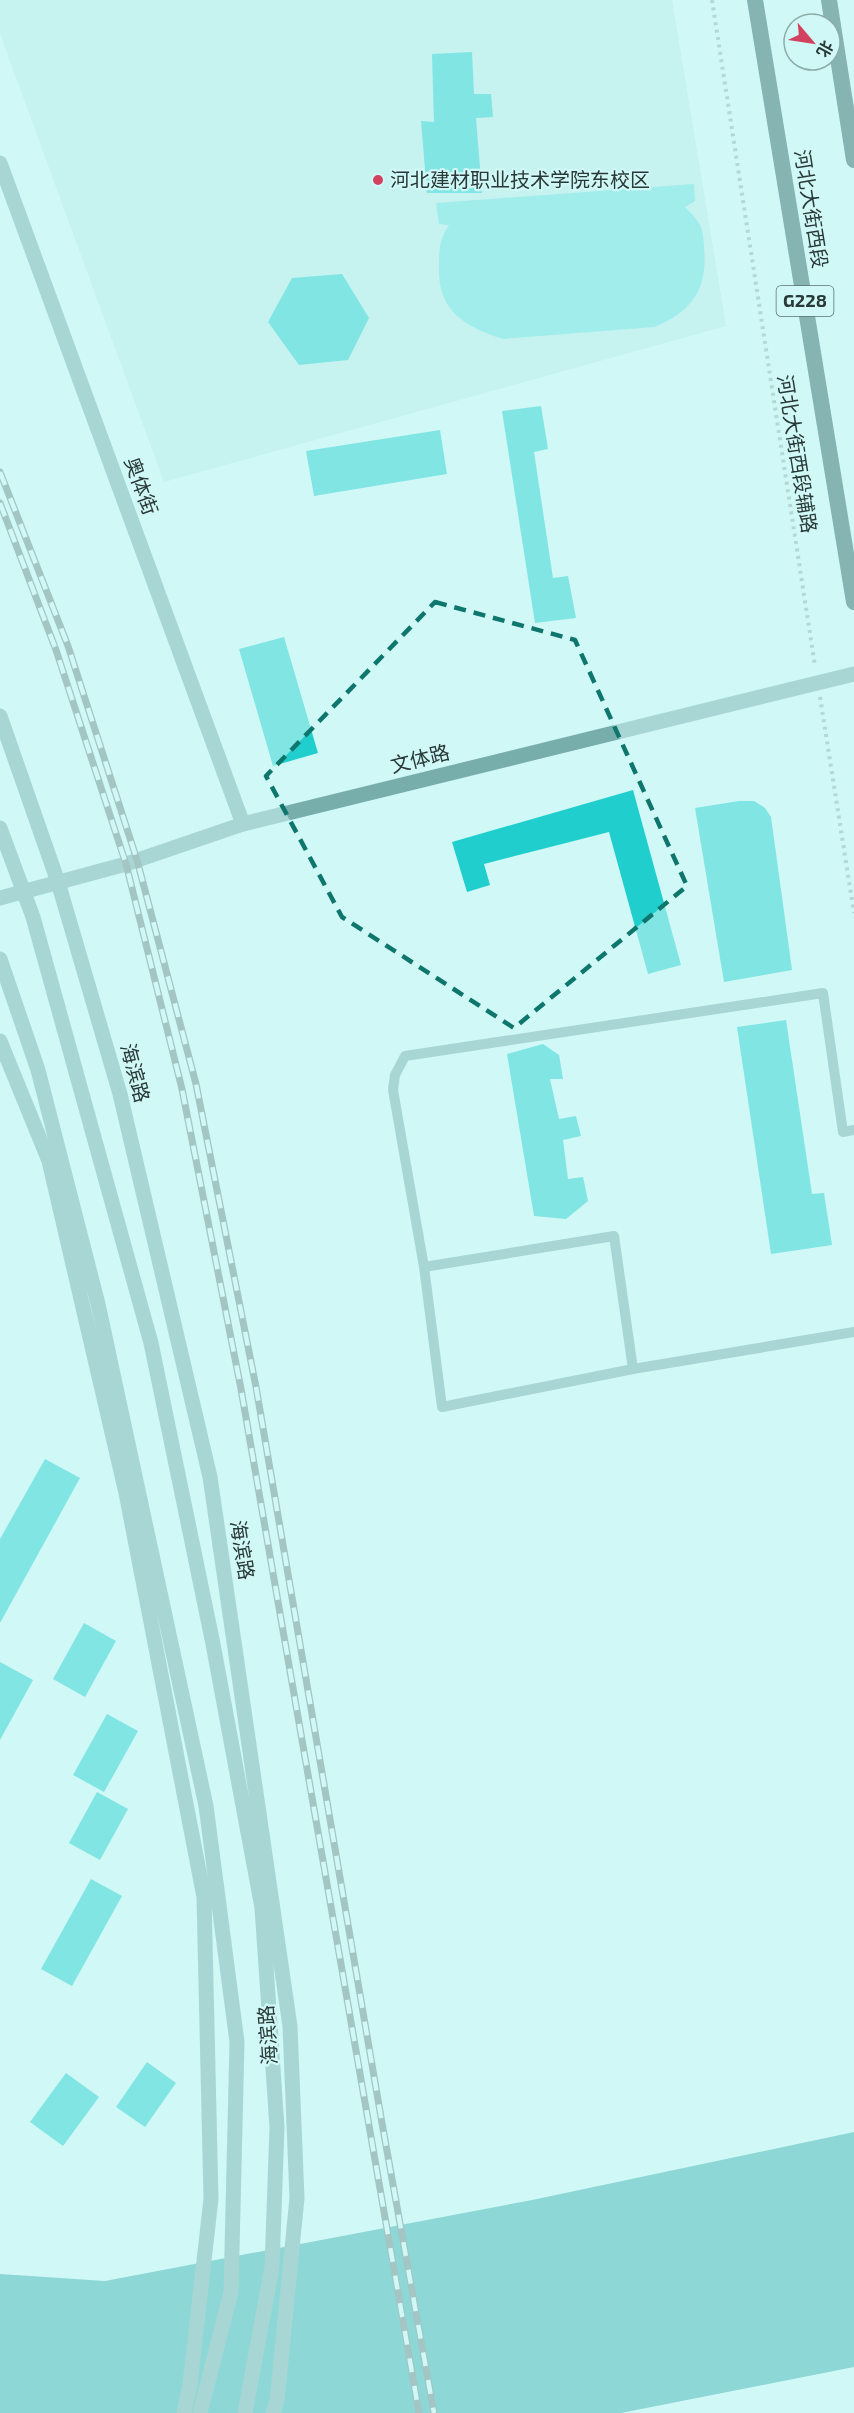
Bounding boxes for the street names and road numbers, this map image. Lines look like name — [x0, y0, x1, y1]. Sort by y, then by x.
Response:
street label: 河北大街西段 — [791, 148, 833, 270]
road number: G228 — [776, 286, 834, 316]
street label: 河北大街西段辅路 — [774, 373, 822, 535]
street label: 奥体街 — [120, 453, 163, 518]
street label: 文体路 — [388, 739, 452, 777]
street label: 海滨路 — [117, 1041, 155, 1105]
street label: 海滨路 — [226, 1518, 260, 1581]
street label: 海滨路 — [253, 2004, 281, 2066]

